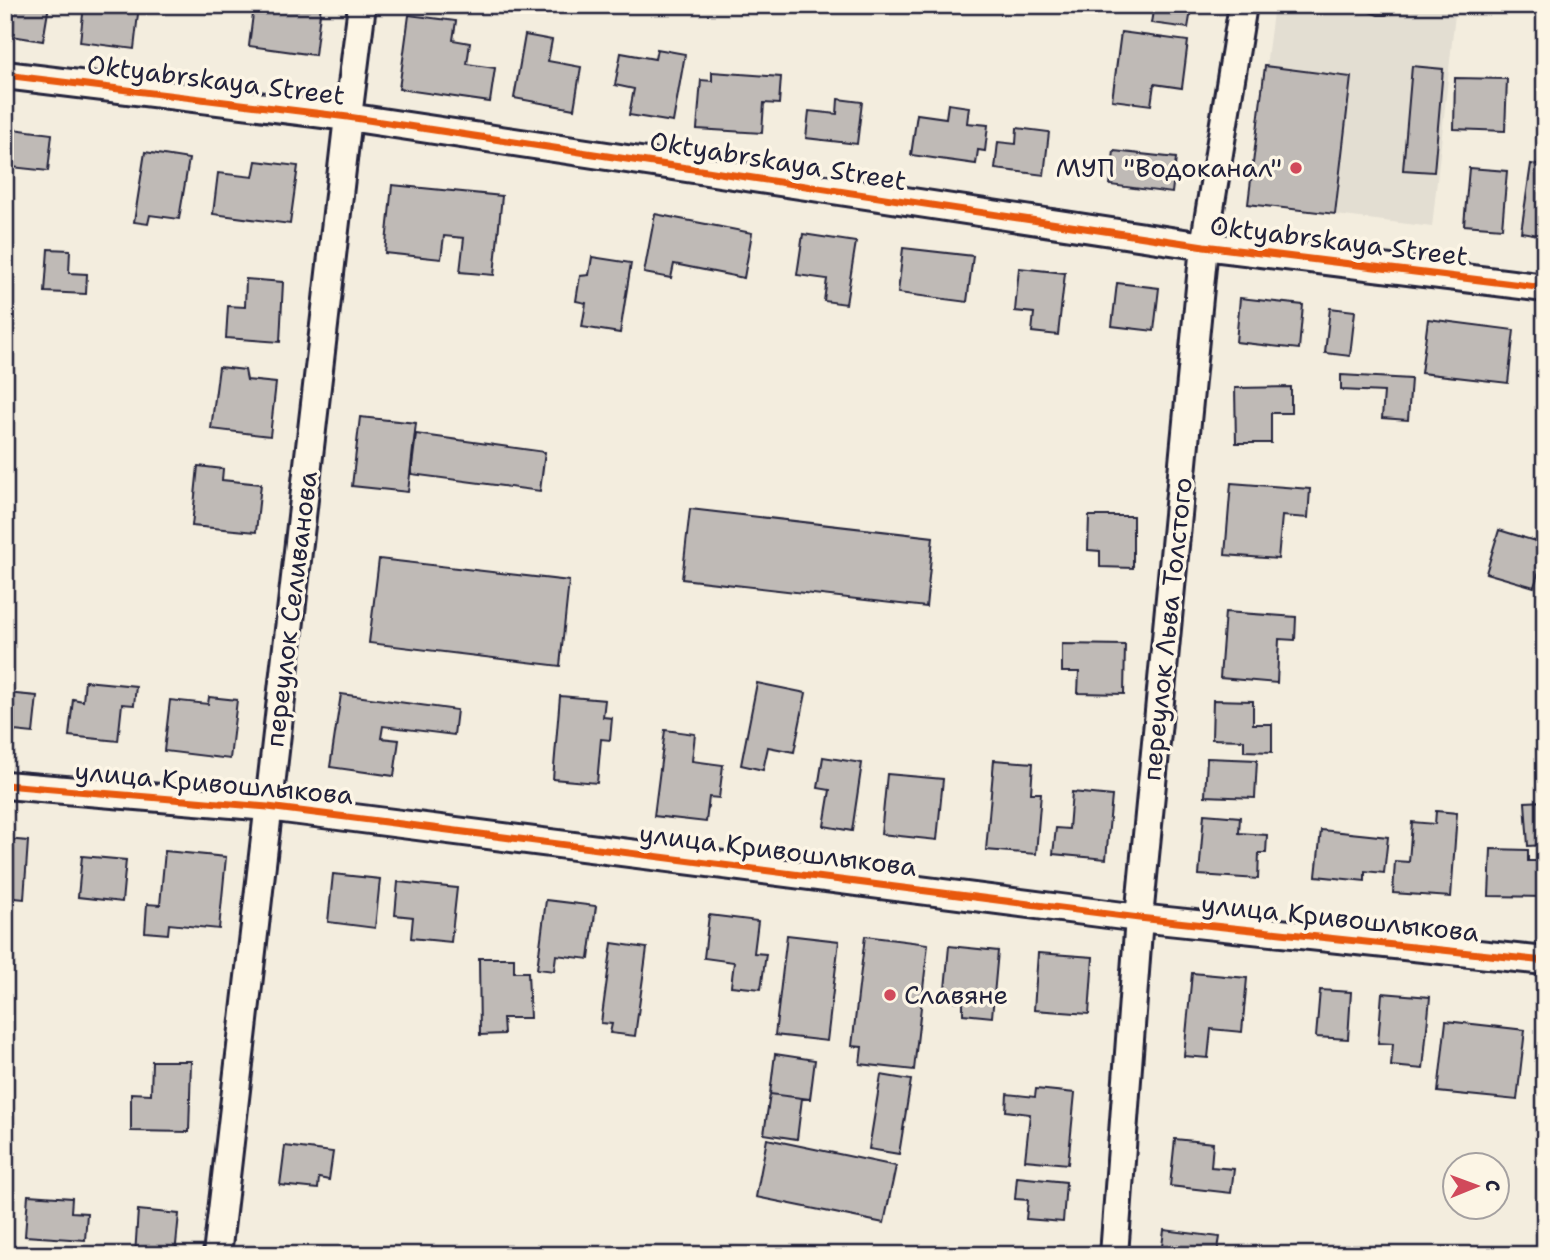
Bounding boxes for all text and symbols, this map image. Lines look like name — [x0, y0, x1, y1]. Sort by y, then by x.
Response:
street label: Oktyabrskaya Street — [85, 46, 347, 113]
street label: Oktyabrskaya Street — [647, 123, 909, 198]
place label: МУП "Водоканал" — [1056, 150, 1282, 185]
marker: МУП "Водоканал" — [1288, 160, 1304, 176]
street label: Oktyabrskaya Street — [1208, 207, 1470, 274]
street label: переулок Селиванова — [256, 469, 325, 749]
street label: переулок Льва Толстого — [1133, 476, 1200, 782]
street label: улица Кривошлыкова — [73, 753, 355, 812]
street label: улица Кривошлыкова — [637, 815, 919, 884]
street label: улица Кривошлыкова — [1199, 885, 1481, 950]
place label: Славяне — [904, 977, 1008, 1012]
marker: Славяне — [882, 987, 898, 1003]
north arrow — [1442, 1152, 1512, 1222]
text: С — [1480, 1180, 1505, 1192]

